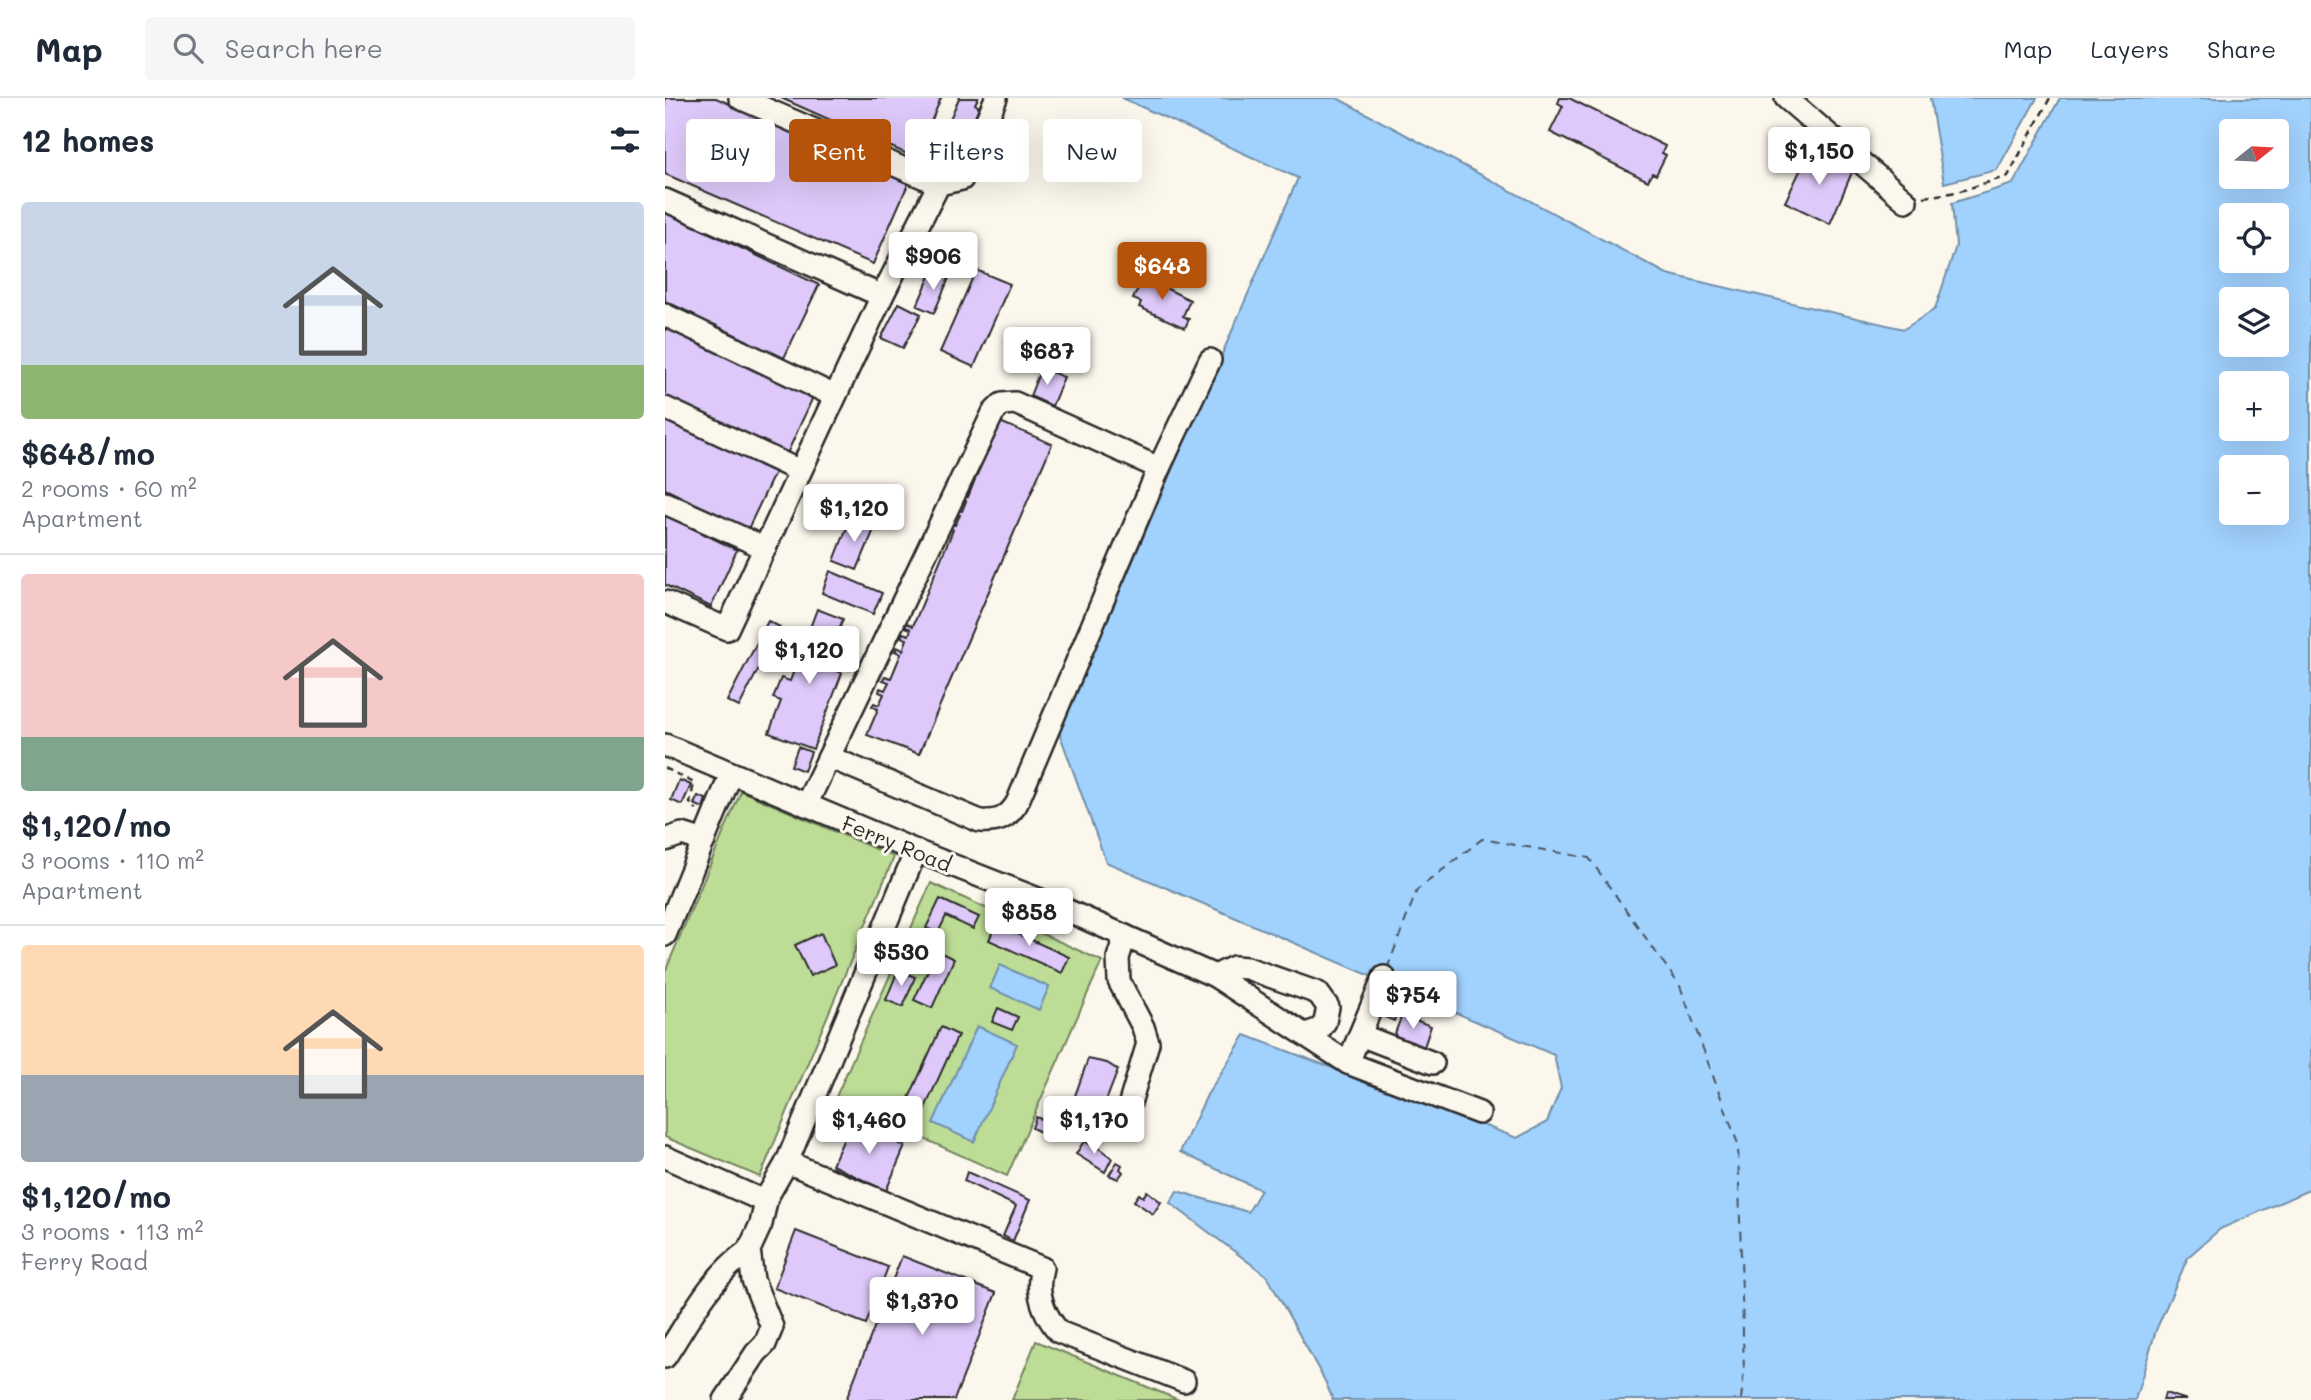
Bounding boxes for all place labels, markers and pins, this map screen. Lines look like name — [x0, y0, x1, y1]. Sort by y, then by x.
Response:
pin: $1,150 — [1762, 127, 1876, 187]
pin: $906 — [892, 232, 974, 292]
pin: $648 — [1121, 242, 1203, 302]
pin: $687 — [1006, 328, 1088, 387]
pin: $1,120 — [797, 484, 911, 544]
pin: $1,120 — [752, 626, 866, 686]
pin: $858 — [988, 888, 1070, 948]
pin: $530 — [860, 928, 942, 988]
pin: $754 — [1372, 972, 1454, 1031]
pin: $1,460 — [812, 1096, 926, 1156]
pin: $1,170 — [1037, 1096, 1151, 1156]
pin: $1,370 — [865, 1278, 979, 1337]

